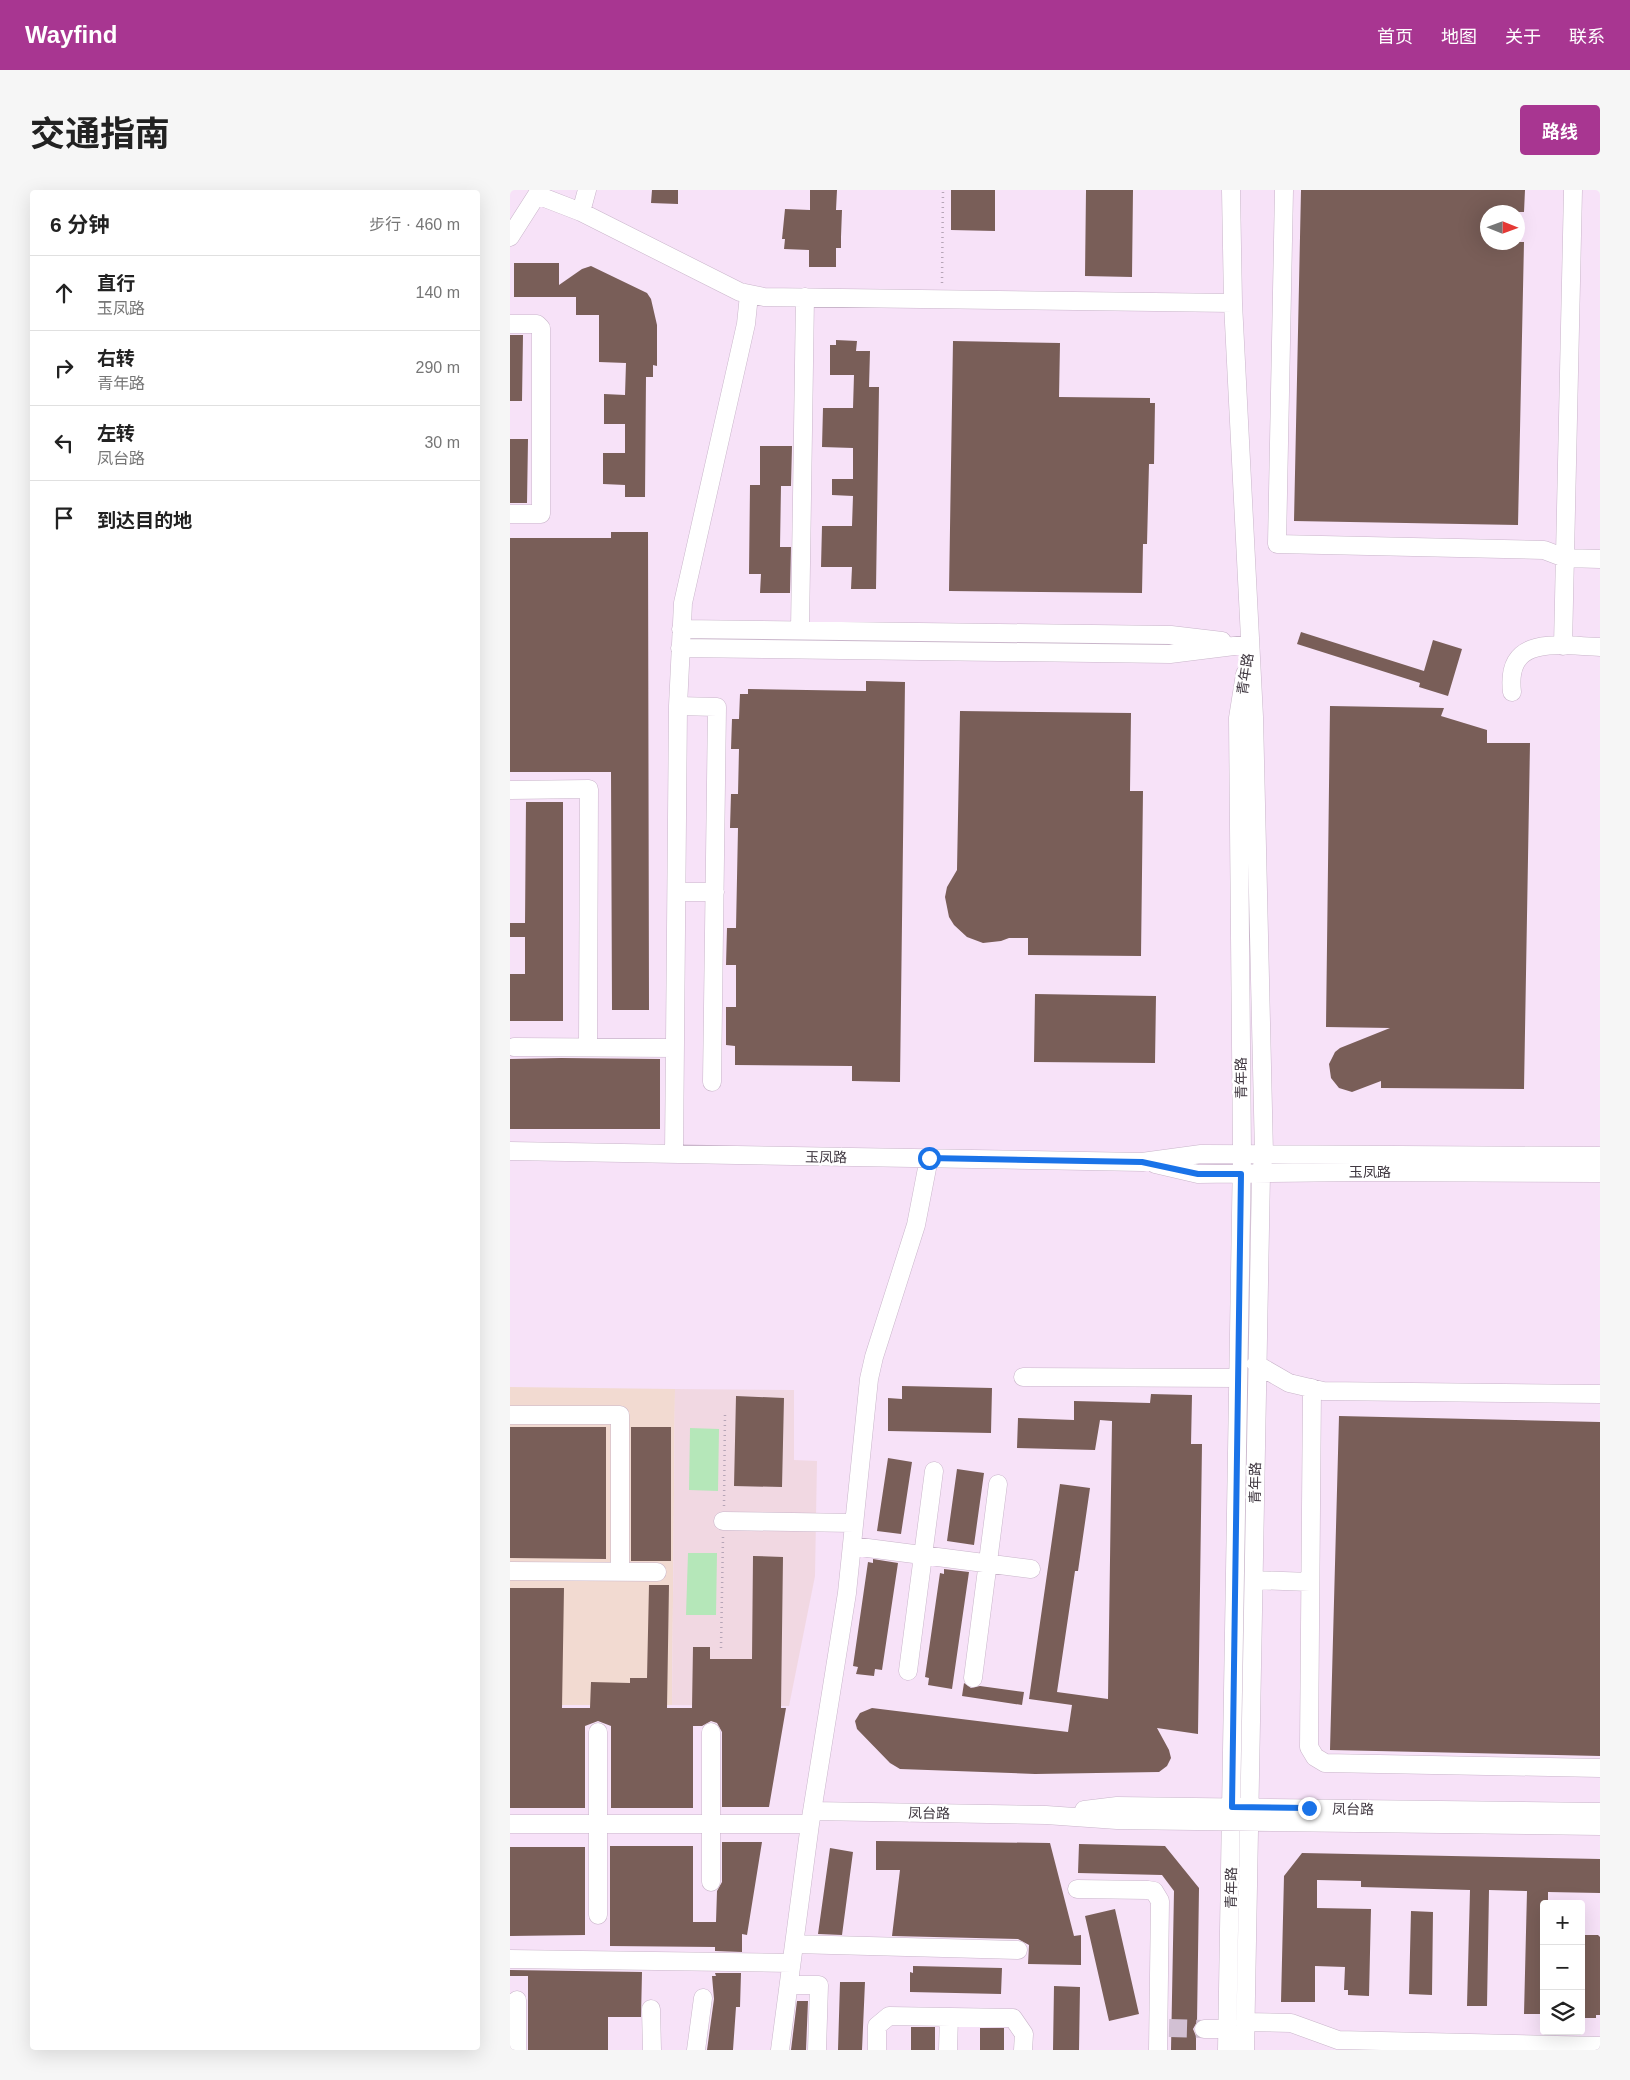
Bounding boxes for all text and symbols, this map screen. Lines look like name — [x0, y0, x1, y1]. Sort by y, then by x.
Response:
text: Wayfind — [25, 21, 117, 48]
text: 首页 — [1377, 27, 1413, 47]
text: 地图 — [1441, 27, 1477, 47]
text: 关于 — [1505, 27, 1541, 47]
text: 联系 — [1569, 27, 1605, 47]
button: 路线 — [1520, 105, 1600, 155]
text: 交通指南 — [30, 114, 170, 153]
north arrow — [1480, 205, 1525, 250]
text: 6 分钟 — [50, 213, 110, 236]
text: 步行 · 460 m — [369, 216, 460, 233]
text: 直行 — [97, 273, 135, 294]
icon: ahead — [50, 279, 78, 307]
text: 140 m — [416, 284, 460, 301]
text: 玉凤路 — [97, 300, 145, 317]
text: 右转 — [97, 348, 135, 369]
icon: right — [50, 354, 78, 382]
text: 290 m — [416, 359, 460, 376]
text: 青年路 — [97, 375, 145, 392]
text: 左转 — [97, 423, 135, 444]
icon: left — [50, 429, 78, 457]
text: 30 m — [424, 434, 460, 451]
text: 凤台路 — [97, 450, 145, 467]
icon: arrive — [50, 504, 78, 532]
text: 到达目的地 — [97, 510, 192, 531]
street label: 青年路 — [1234, 652, 1256, 696]
street label: 青年路 — [1233, 1057, 1249, 1099]
route start — [918, 1147, 941, 1170]
street label: 玉凤路 — [805, 1149, 847, 1165]
street label: 玉凤路 — [1349, 1164, 1391, 1180]
street label: 青年路 — [1247, 1462, 1263, 1504]
route end — [1298, 1797, 1321, 1820]
street label: 凤台路 — [1332, 1801, 1374, 1817]
street label: 凤台路 — [908, 1805, 950, 1821]
street label: 青年路 — [1223, 1867, 1239, 1909]
map controls — [1540, 1900, 1585, 2035]
button: + — [1540, 1900, 1585, 1945]
button: − — [1540, 1945, 1585, 1990]
button: layers — [1540, 1990, 1585, 2035]

